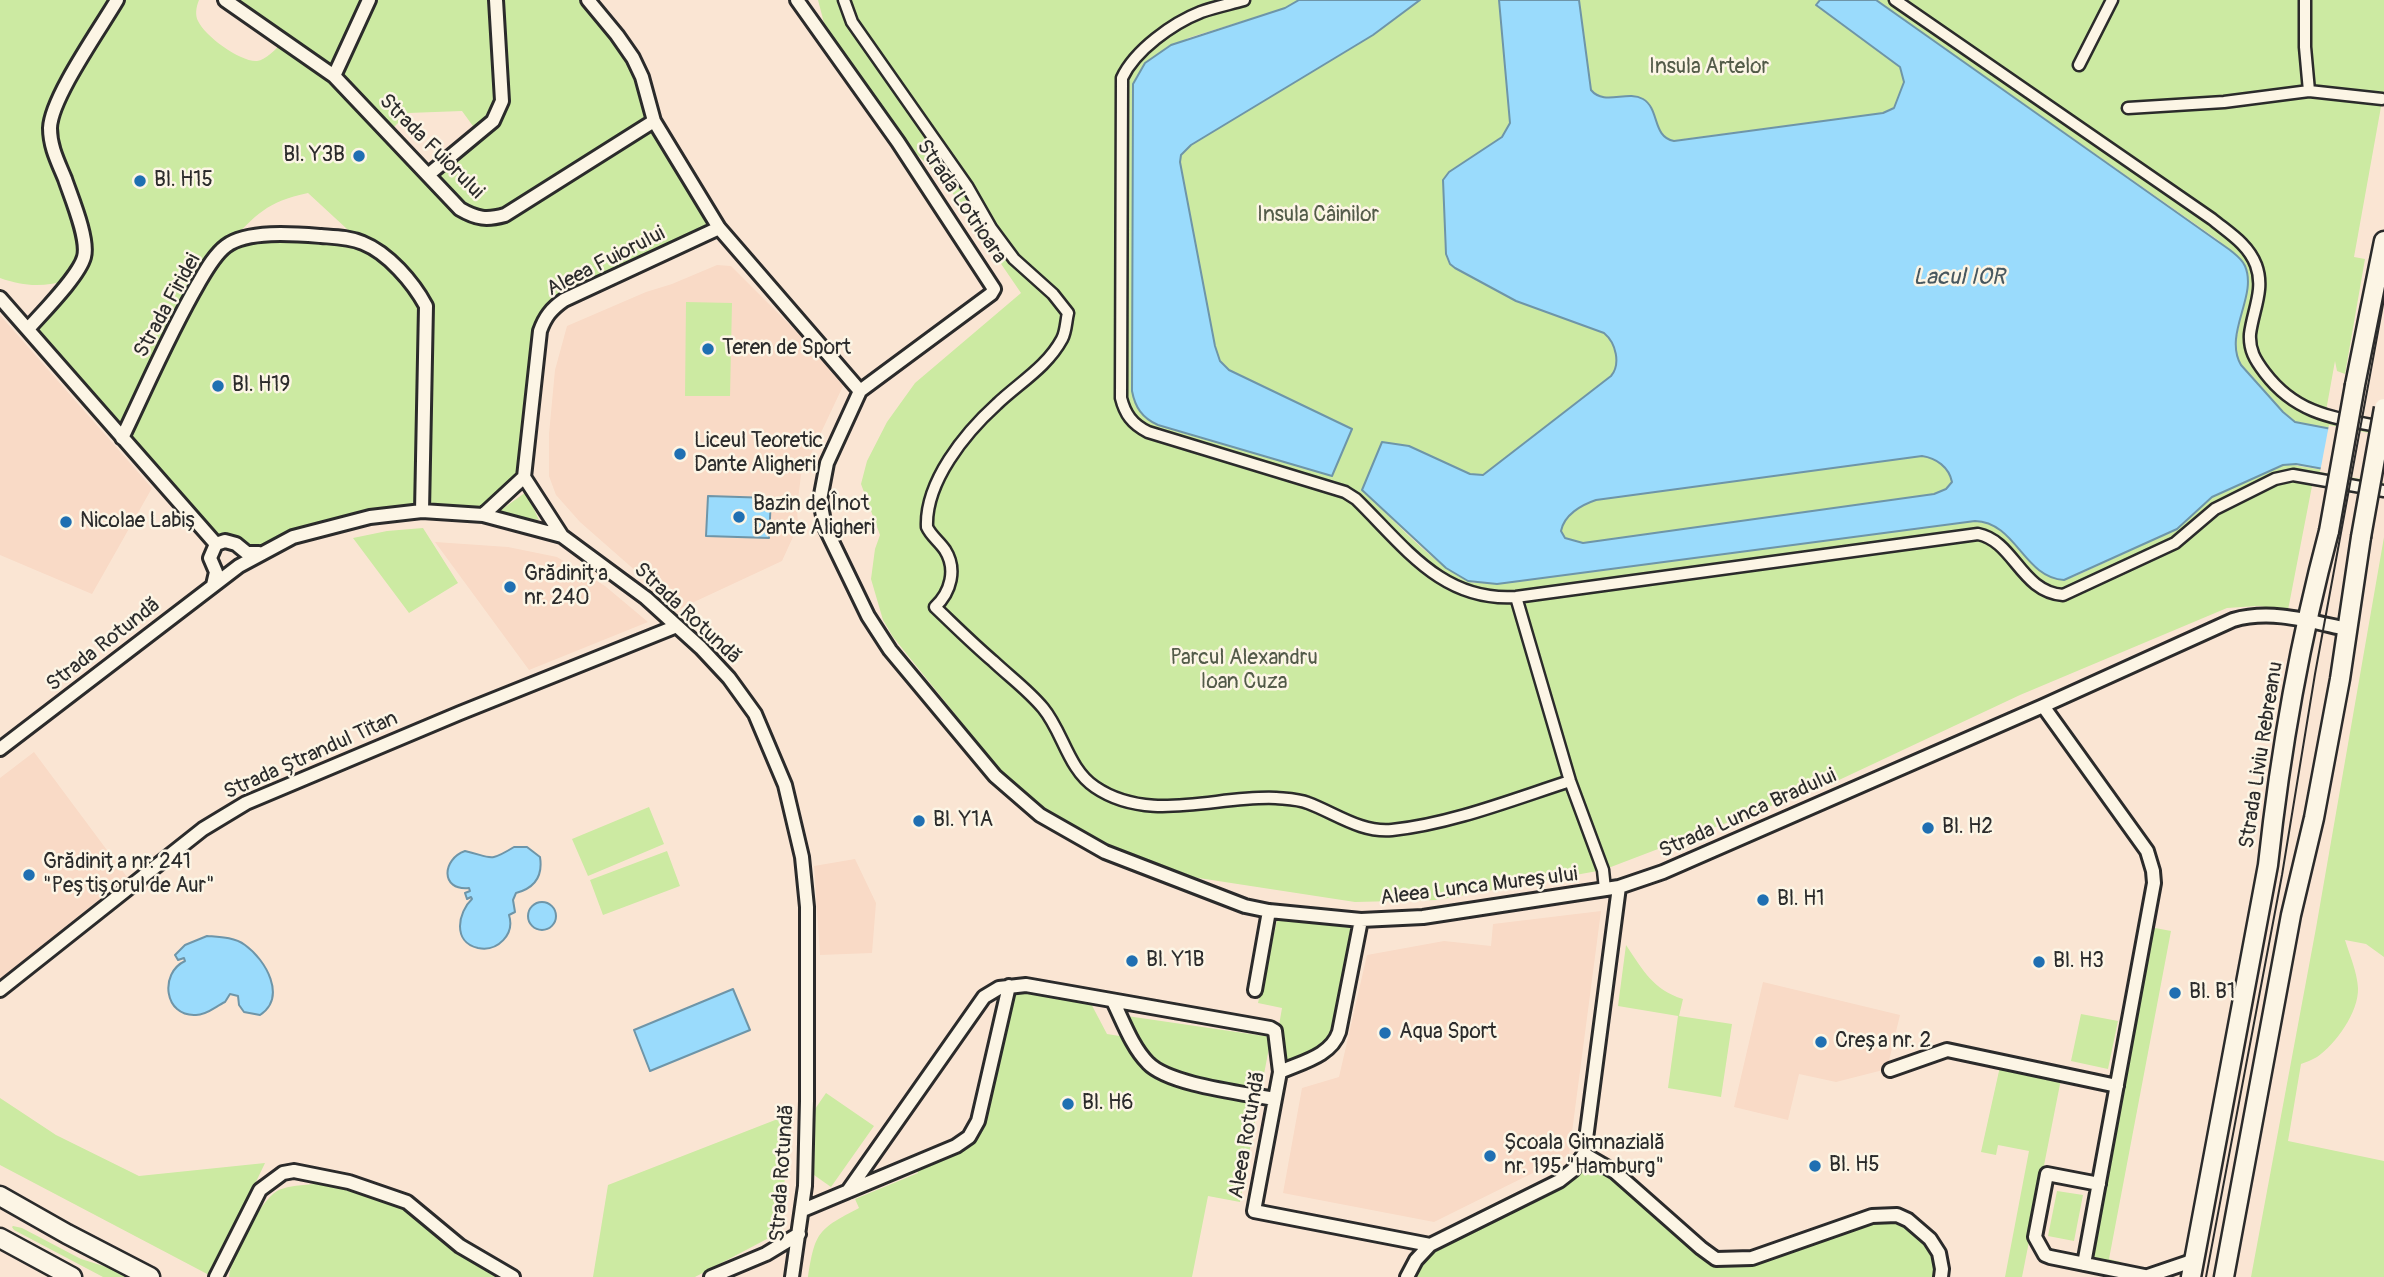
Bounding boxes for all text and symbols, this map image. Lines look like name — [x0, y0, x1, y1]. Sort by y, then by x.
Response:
park label: Insula Artelor — [1649, 55, 1769, 81]
street label: Strada Fuiorului — [373, 89, 489, 205]
street label: Strada Lotrioara — [910, 135, 1012, 269]
place label: Bl. Y3B — [283, 143, 345, 169]
marker: Bl. Y3B — [351, 148, 367, 164]
place label: Bl. H15 — [154, 168, 213, 194]
marker: Bl. H15 — [132, 173, 148, 189]
park label: Insula Câinilor — [1257, 203, 1379, 229]
street label: Aleea Fuiorului — [543, 221, 669, 303]
street label: Strada Firidei — [129, 250, 207, 362]
water label: Lacul IOR — [1913, 264, 2005, 292]
place label: Teren de Sport — [722, 336, 851, 362]
marker: Teren de Sport — [700, 341, 716, 357]
place label: Bl. H19 — [232, 373, 290, 399]
marker: Bl. H19 — [210, 378, 226, 394]
place label: Liceul Teoretic Dante Aligheri — [694, 429, 823, 479]
marker: Liceul Teoretic Dante Aligheri — [672, 446, 688, 462]
place label: Bazin de Înot Dante Aligheri — [753, 492, 875, 542]
place label: Nicolae Labiș — [80, 509, 198, 535]
marker: Bazin de Înot Dante Aligheri — [731, 509, 747, 525]
marker: Nicolae Labiș — [58, 514, 74, 530]
street label: Strada Rotundă — [628, 558, 746, 670]
place label: Grădinița nr. 240 — [524, 562, 608, 612]
marker: Grădinița nr. 240 — [502, 579, 518, 595]
street label: Strada Rotundă — [42, 593, 166, 697]
park label: Parcul Alexandru Ioan Cuza — [1170, 646, 1318, 696]
street label: Strada Liviu Rebreanu — [2235, 660, 2289, 850]
street label: Strada Ștrandul Titan — [220, 706, 402, 806]
street label: Strada Lunca Bradului — [1656, 764, 1840, 864]
place label: Bl. Y1A — [933, 808, 993, 834]
marker: Bl. Y1A — [911, 813, 927, 829]
place label: Bl. H2 — [1942, 815, 1993, 841]
marker: Bl. H2 — [1920, 820, 1936, 836]
place label: Grădinița nr. 241 "Peștișorul de Aur" — [43, 850, 215, 900]
street label: Aleea Lunca Mureșului — [1379, 862, 1579, 912]
marker: Grădinița nr. 241 "Peștișorul de Aur" — [21, 867, 37, 883]
place label: Bl. H1 — [1777, 887, 1825, 913]
marker: Bl. H1 — [1755, 892, 1771, 908]
place label: Bl. Y1B — [1146, 948, 1204, 974]
place label: Bl. H3 — [2053, 949, 2104, 975]
marker: Bl. Y1B — [1124, 953, 1140, 969]
marker: Bl. H3 — [2031, 954, 2047, 970]
place label: Bl. B1 — [2189, 980, 2235, 1006]
marker: Bl. B1 — [2167, 985, 2183, 1001]
place label: Aqua Sport — [1399, 1020, 1497, 1046]
marker: Aqua Sport — [1377, 1025, 1393, 1041]
place label: Creșa nr. 2 — [1835, 1029, 1931, 1055]
marker: Creșa nr. 2 — [1813, 1034, 1829, 1050]
street label: Aleea Rotundă — [1224, 1069, 1272, 1201]
place label: Bl. H6 — [1082, 1091, 1134, 1117]
marker: Bl. H6 — [1060, 1096, 1076, 1112]
street label: Strada Rotundă — [766, 1103, 800, 1243]
place label: Școala Gimnazială nr. 195 "Hamburg" — [1504, 1131, 1665, 1181]
marker: Școala Gimnazială nr. 195 "Hamburg" — [1482, 1148, 1498, 1164]
place label: Bl. H5 — [1829, 1153, 1880, 1179]
marker: Bl. H5 — [1807, 1158, 1823, 1174]

